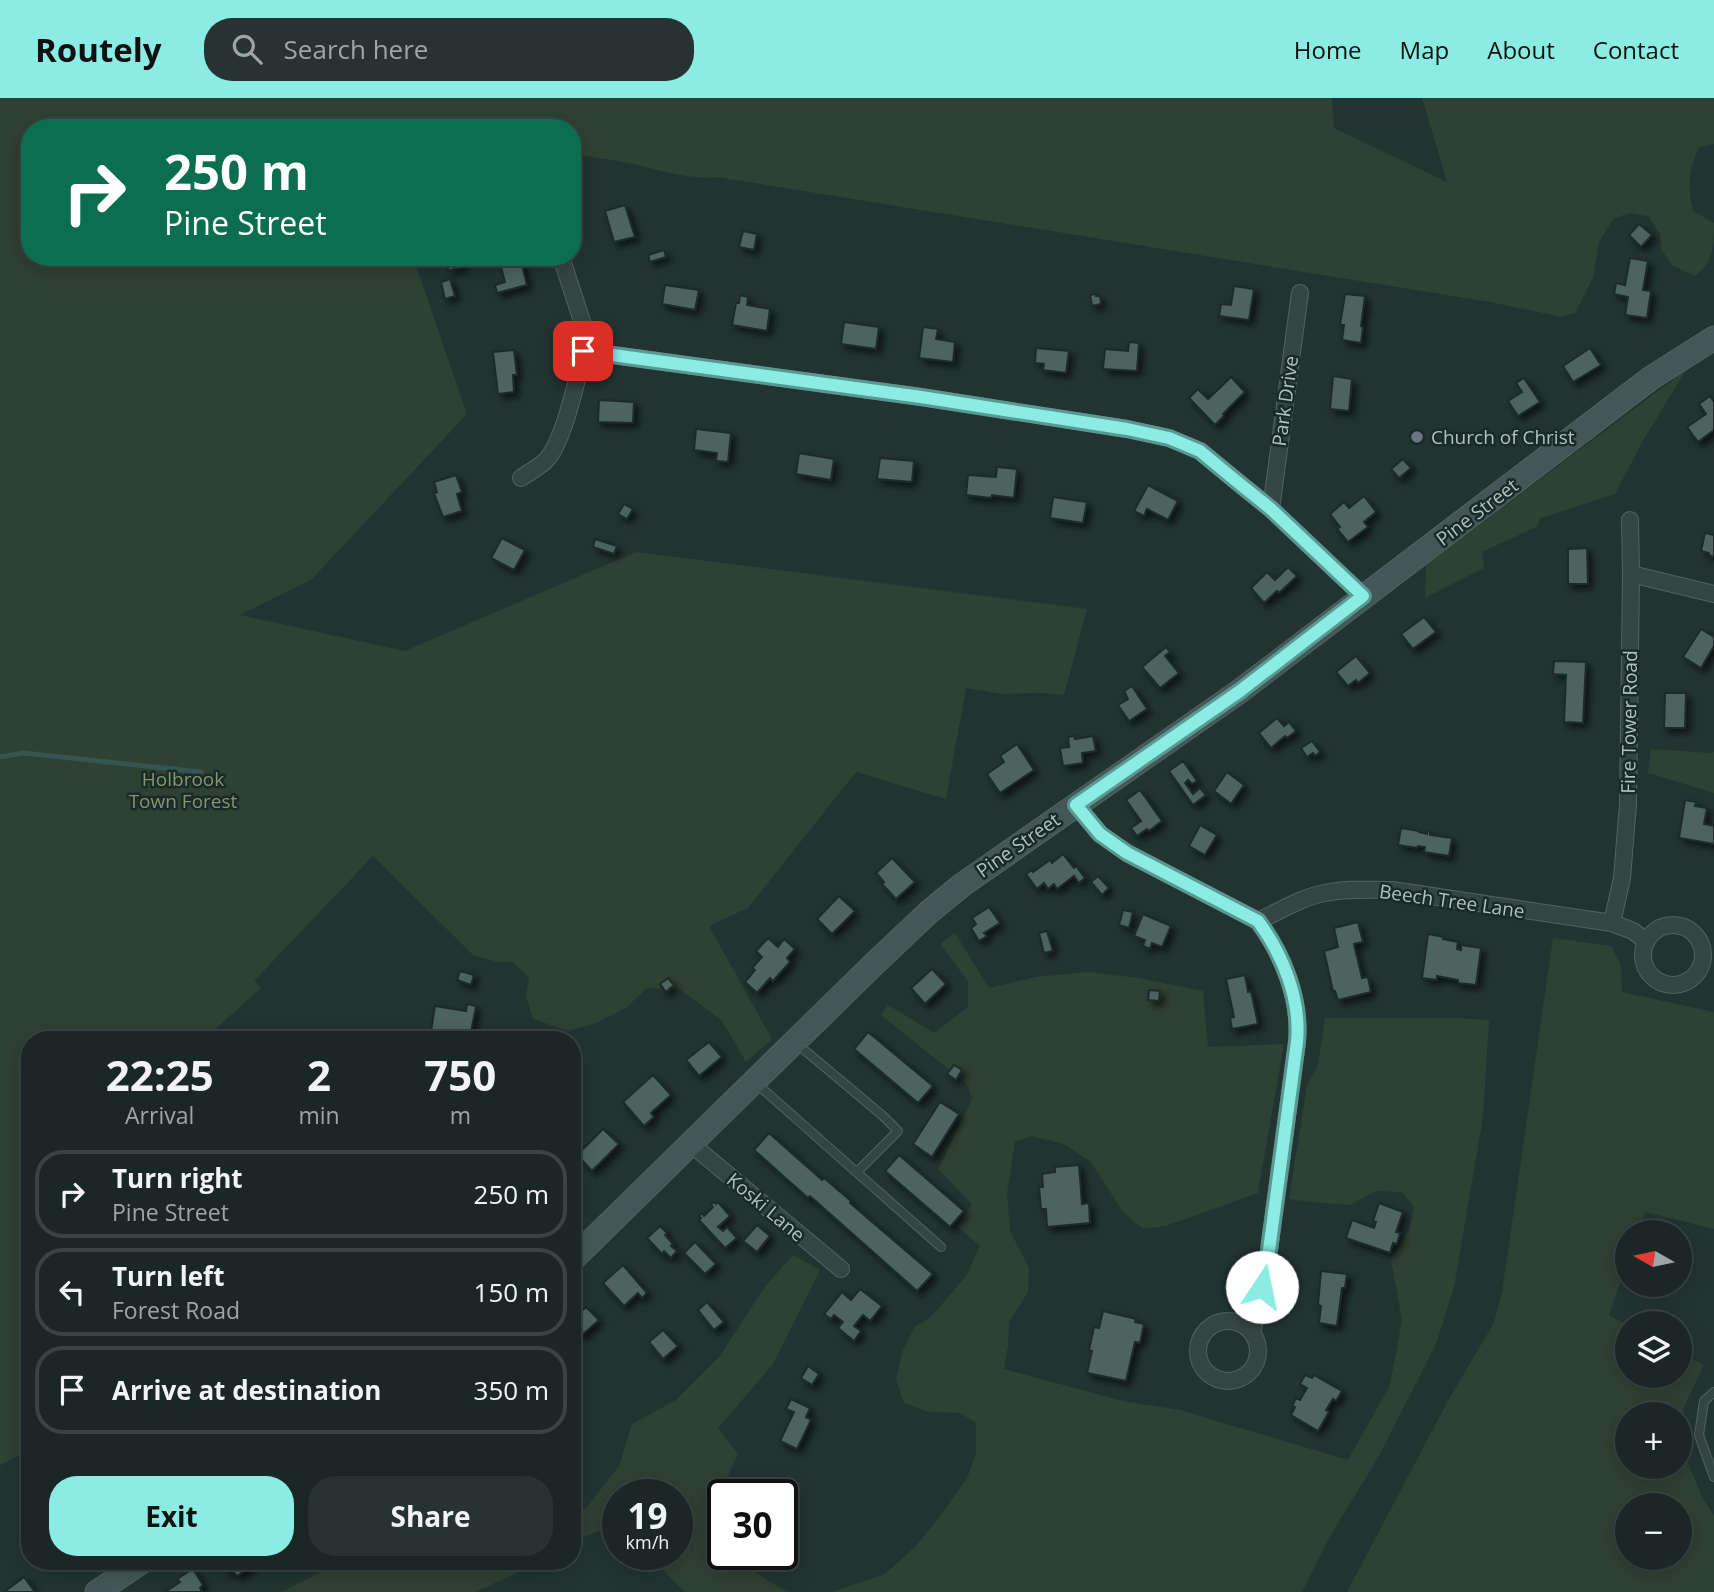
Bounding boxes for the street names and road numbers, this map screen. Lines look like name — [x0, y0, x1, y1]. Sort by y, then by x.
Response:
street label: Park Drive — [1266, 354, 1304, 448]
street label: Pine Street — [1431, 472, 1524, 551]
street label: Fire Tower Road — [1615, 650, 1643, 794]
street label: Pine Street — [971, 807, 1065, 883]
street label: Beech Tree Lane — [1378, 878, 1526, 924]
street label: Koski Lane — [721, 1167, 811, 1247]

